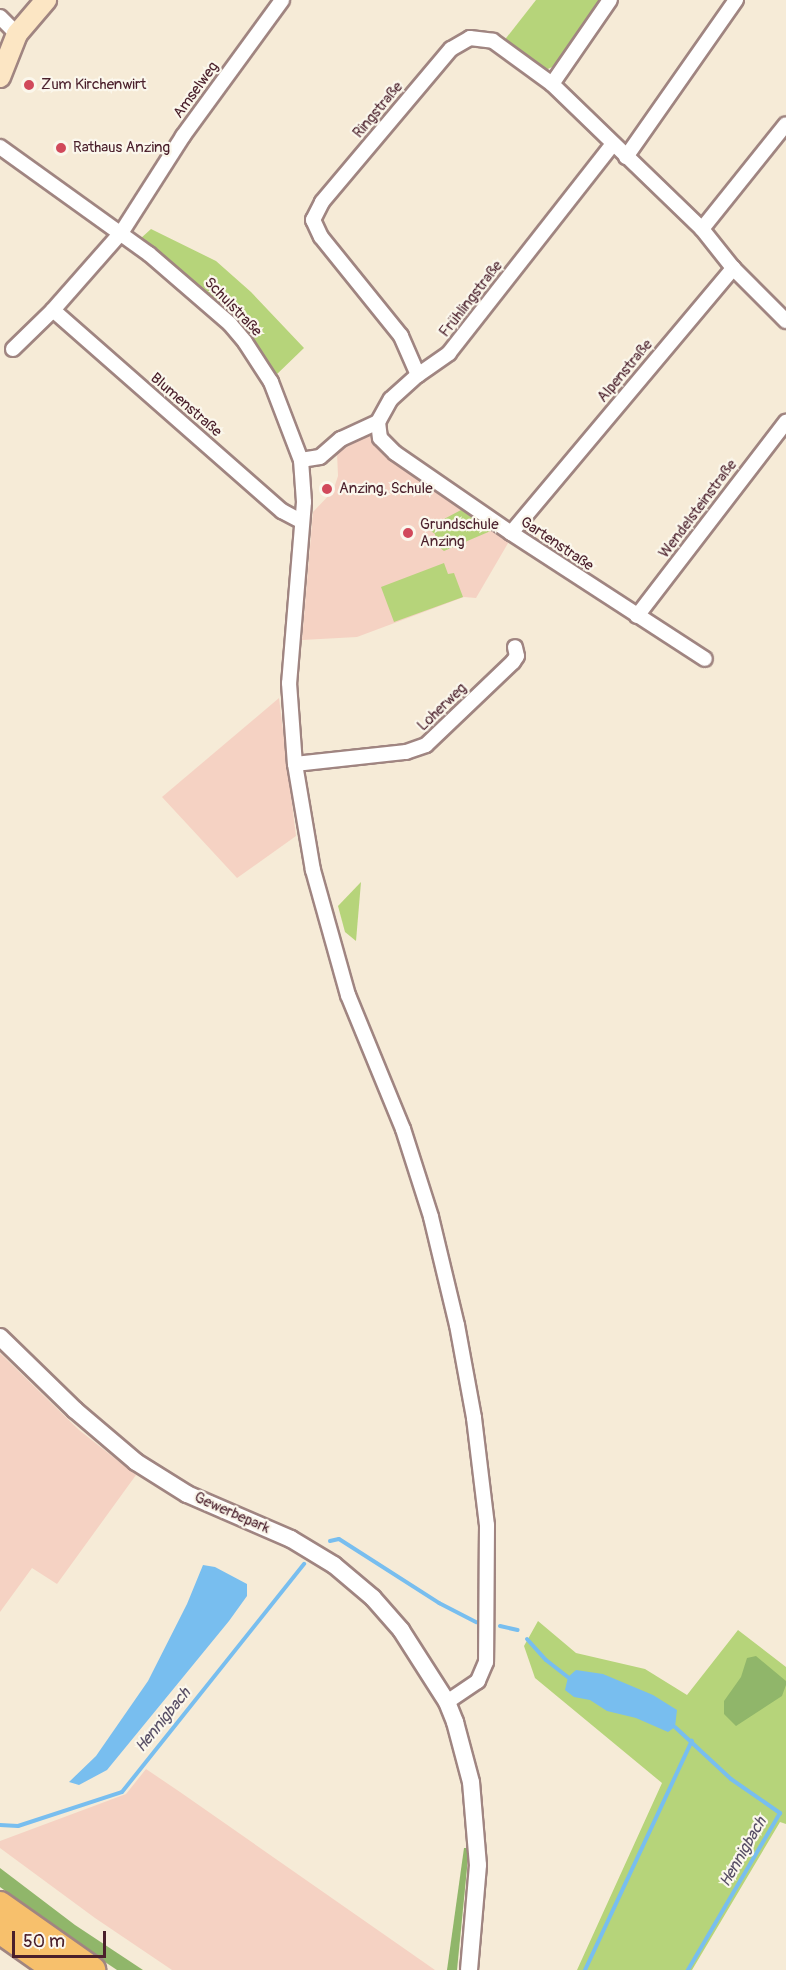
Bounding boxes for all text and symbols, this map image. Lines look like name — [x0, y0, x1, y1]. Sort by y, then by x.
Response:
street label: Amselweg — [170, 58, 222, 122]
place label: Zum Kirchenwirt — [41, 76, 146, 94]
marker: Zum Kirchenwirt — [22, 78, 36, 92]
street label: Ringstraße — [349, 78, 407, 142]
place label: Rathaus Anzing — [73, 139, 170, 157]
marker: Rathaus Anzing — [54, 141, 68, 155]
street label: Frühlingstraße — [436, 257, 506, 341]
street label: Schulstraße — [200, 274, 266, 340]
street label: Alpenstraße — [594, 336, 656, 406]
street label: Blumenstraße — [147, 369, 225, 441]
street label: Wendelsteinstraße — [655, 456, 741, 562]
place label: Anzing, Schule — [339, 480, 433, 498]
marker: Anzing, Schule — [320, 482, 334, 496]
street label: Gartenstraße — [517, 513, 597, 575]
place label: Grundschule Anzing — [420, 515, 499, 550]
marker: Grundschule Anzing — [401, 526, 415, 540]
street label: Loherweg — [414, 679, 470, 735]
street label: Gewerbepark — [192, 1488, 272, 1538]
water label: Hennigbach — [131, 1684, 195, 1756]
water label: Hennigbach — [715, 1814, 771, 1890]
scale bar — [15, 1919, 110, 1957]
text: 50 m — [23, 1930, 65, 1953]

